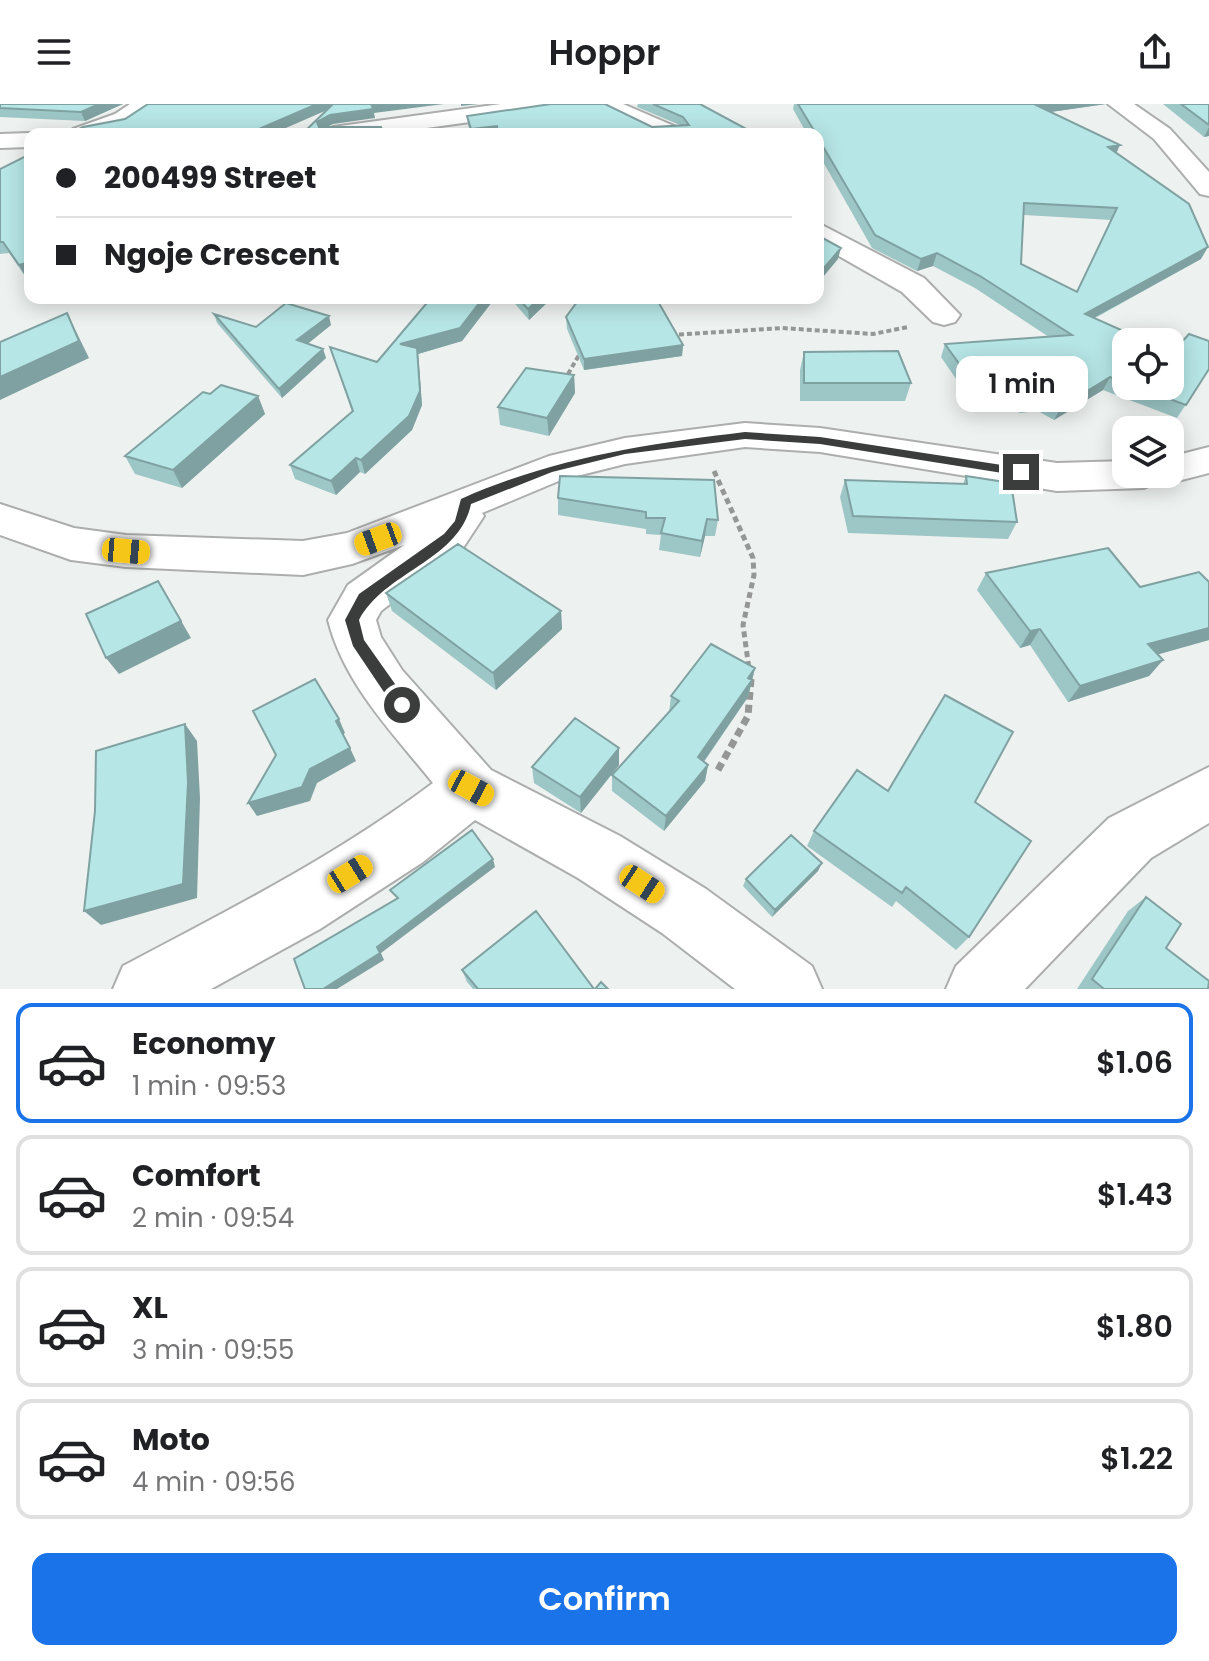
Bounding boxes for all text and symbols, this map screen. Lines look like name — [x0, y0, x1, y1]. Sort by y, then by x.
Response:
text: Hoppr — [548, 27, 661, 78]
icon: menu — [32, 30, 76, 74]
icon: share — [1133, 30, 1177, 74]
text: 200499 Street — [104, 156, 316, 199]
text: Ngoje Crescent — [104, 233, 340, 276]
map controls — [1112, 328, 1184, 488]
button: locate — [1112, 328, 1184, 400]
callout: 1 min — [955, 356, 1087, 412]
text: 1 min — [988, 366, 1056, 402]
button: layers — [1112, 416, 1184, 488]
route end — [1003, 454, 1039, 490]
car — [351, 520, 405, 558]
car — [101, 537, 151, 565]
route start — [384, 687, 420, 723]
car — [444, 766, 498, 810]
car — [323, 851, 377, 897]
car — [615, 861, 669, 907]
text: Economy — [132, 1022, 276, 1065]
icon: car — [36, 1027, 108, 1099]
text: $1.06 — [1096, 1041, 1173, 1084]
text: 1 min · 09:53 — [132, 1068, 286, 1104]
text: Comfort — [132, 1154, 261, 1197]
icon: car — [36, 1159, 108, 1231]
text: $1.43 — [1097, 1173, 1173, 1216]
text: 2 min · 09:54 — [132, 1200, 294, 1236]
text: XL — [132, 1286, 168, 1329]
icon: car — [36, 1291, 108, 1363]
text: $1.80 — [1096, 1305, 1173, 1348]
text: 3 min · 09:55 — [132, 1332, 294, 1368]
text: Moto — [132, 1418, 210, 1461]
icon: car — [36, 1423, 108, 1495]
text: $1.22 — [1100, 1437, 1173, 1480]
text: 4 min · 09:56 — [132, 1464, 296, 1500]
button: Confirm — [32, 1553, 1177, 1645]

